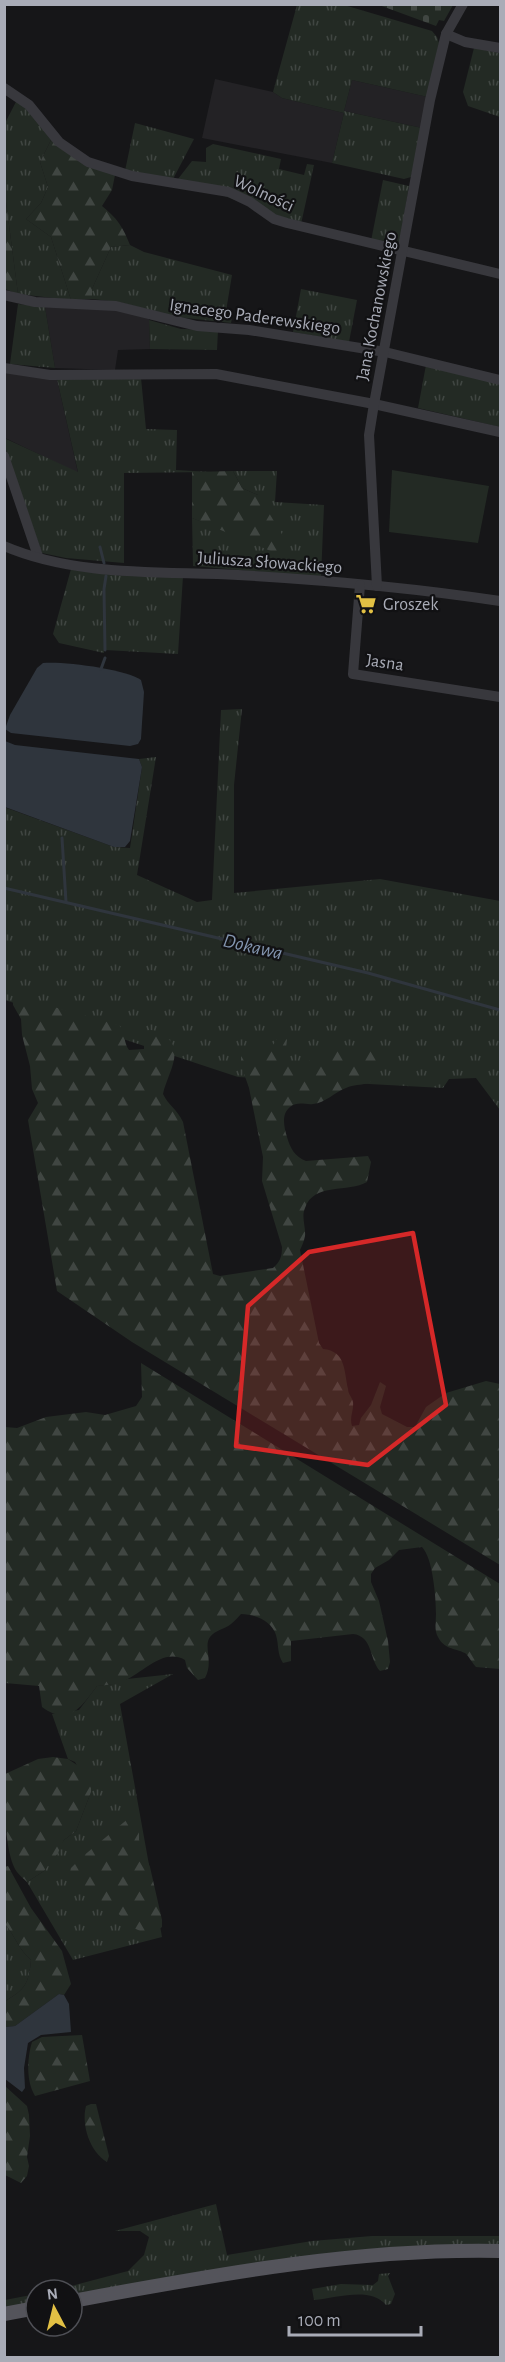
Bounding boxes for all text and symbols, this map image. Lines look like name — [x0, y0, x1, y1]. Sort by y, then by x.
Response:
street label: Wolności — [230, 172, 297, 216]
street label: Jana Kochanowskiego — [354, 230, 400, 382]
street label: Ignacego Paderewskiego — [168, 296, 342, 338]
street label: Juliusza Słowackiego — [197, 549, 343, 577]
supermarket icon: Groszek — [354, 592, 378, 616]
place label: Groszek — [383, 596, 439, 614]
street label: Jasna — [365, 651, 405, 675]
water label: Dokawa — [221, 930, 284, 963]
north arrow — [24, 2278, 84, 2338]
text: N — [46, 2285, 59, 2303]
scale bar — [289, 2299, 421, 2337]
text: 100 m — [298, 2312, 341, 2330]

